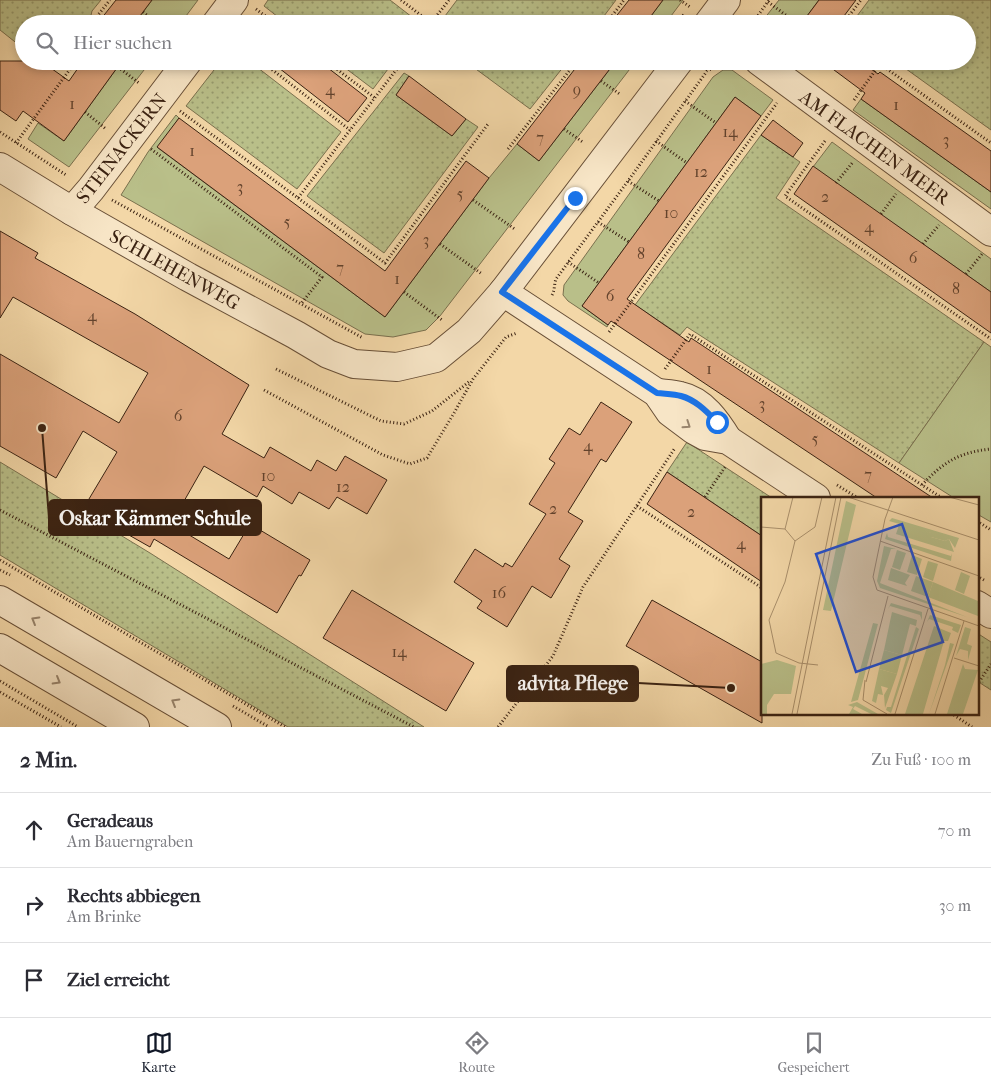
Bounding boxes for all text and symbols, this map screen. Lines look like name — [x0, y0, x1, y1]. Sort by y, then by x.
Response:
search box — [15, 15, 976, 70]
icon: search — [33, 29, 61, 57]
text: Hier suchen — [73, 32, 172, 54]
house number: 4 — [325, 80, 335, 99]
house number: 9 — [573, 80, 581, 99]
street label: AM FLACHEN MEER — [794, 85, 955, 210]
street label: STEINACKERN — [72, 89, 172, 208]
house number: 1 — [69, 94, 75, 113]
house number: 1 — [893, 95, 899, 114]
house number: 14 — [722, 122, 738, 141]
house number: 7 — [536, 128, 544, 147]
house number: 3 — [943, 130, 949, 149]
house number: 1 — [189, 141, 195, 160]
house number: 12 — [694, 162, 708, 181]
house number: 3 — [237, 177, 243, 196]
house number: 5 — [457, 184, 464, 203]
route end — [564, 187, 587, 210]
house number: 2 — [821, 187, 829, 206]
house number: 10 — [664, 203, 678, 222]
house number: 5 — [284, 212, 291, 231]
house number: 4 — [864, 217, 874, 236]
street label: SCHLEHENWEG — [106, 225, 243, 315]
house number: 3 — [423, 230, 429, 249]
house number: 8 — [637, 244, 645, 263]
house number: 6 — [909, 248, 918, 267]
house number: 7 — [336, 258, 344, 277]
house number: 1 — [394, 269, 400, 288]
house number: 8 — [952, 279, 960, 298]
house number: 6 — [606, 286, 615, 305]
house number: 4 — [87, 306, 97, 325]
house number: 1 — [706, 359, 712, 378]
house number: 3 — [759, 394, 765, 413]
house number: 6 — [174, 406, 183, 425]
route start — [706, 411, 729, 434]
one-way arrow — [682, 419, 691, 429]
house number: 5 — [812, 429, 819, 448]
house number: 4 — [583, 436, 593, 455]
house number: 7 — [864, 465, 872, 484]
house number: 10 — [261, 466, 275, 485]
house number: 12 — [336, 477, 350, 496]
inset map — [761, 497, 978, 714]
house number: 2 — [549, 499, 557, 518]
callout: Oskar Kämmer Schule — [49, 500, 261, 535]
house number: 2 — [687, 502, 695, 521]
text: Oskar Kämmer Schule — [59, 507, 251, 530]
house number: 4 — [736, 534, 746, 553]
house number: 16 — [492, 583, 506, 602]
one-way arrow — [31, 617, 40, 627]
house number: 14 — [391, 642, 407, 661]
callout: advita Pflege — [507, 666, 638, 701]
text: advita Pflege — [518, 672, 628, 695]
one-way arrow — [52, 675, 61, 685]
one-way arrow — [171, 699, 180, 709]
text: 2 Min. — [20, 748, 77, 772]
text: Zu Fuß · 100 m — [871, 750, 971, 769]
text: Geradeaus — [67, 810, 153, 832]
icon: ahead — [20, 816, 48, 844]
text: 70 m — [938, 821, 971, 840]
text: Am Bauerngraben — [67, 832, 193, 851]
text: Rechts abbiegen — [67, 885, 201, 907]
icon: right — [20, 891, 48, 919]
text: 30 m — [939, 896, 971, 915]
text: Am Brinke — [67, 907, 141, 926]
icon: arrive — [20, 966, 48, 994]
text: Ziel erreicht — [67, 969, 170, 991]
tab: Karte — [141, 1029, 176, 1076]
tab: Route — [458, 1029, 495, 1076]
tab: Gespeichert — [777, 1029, 850, 1076]

